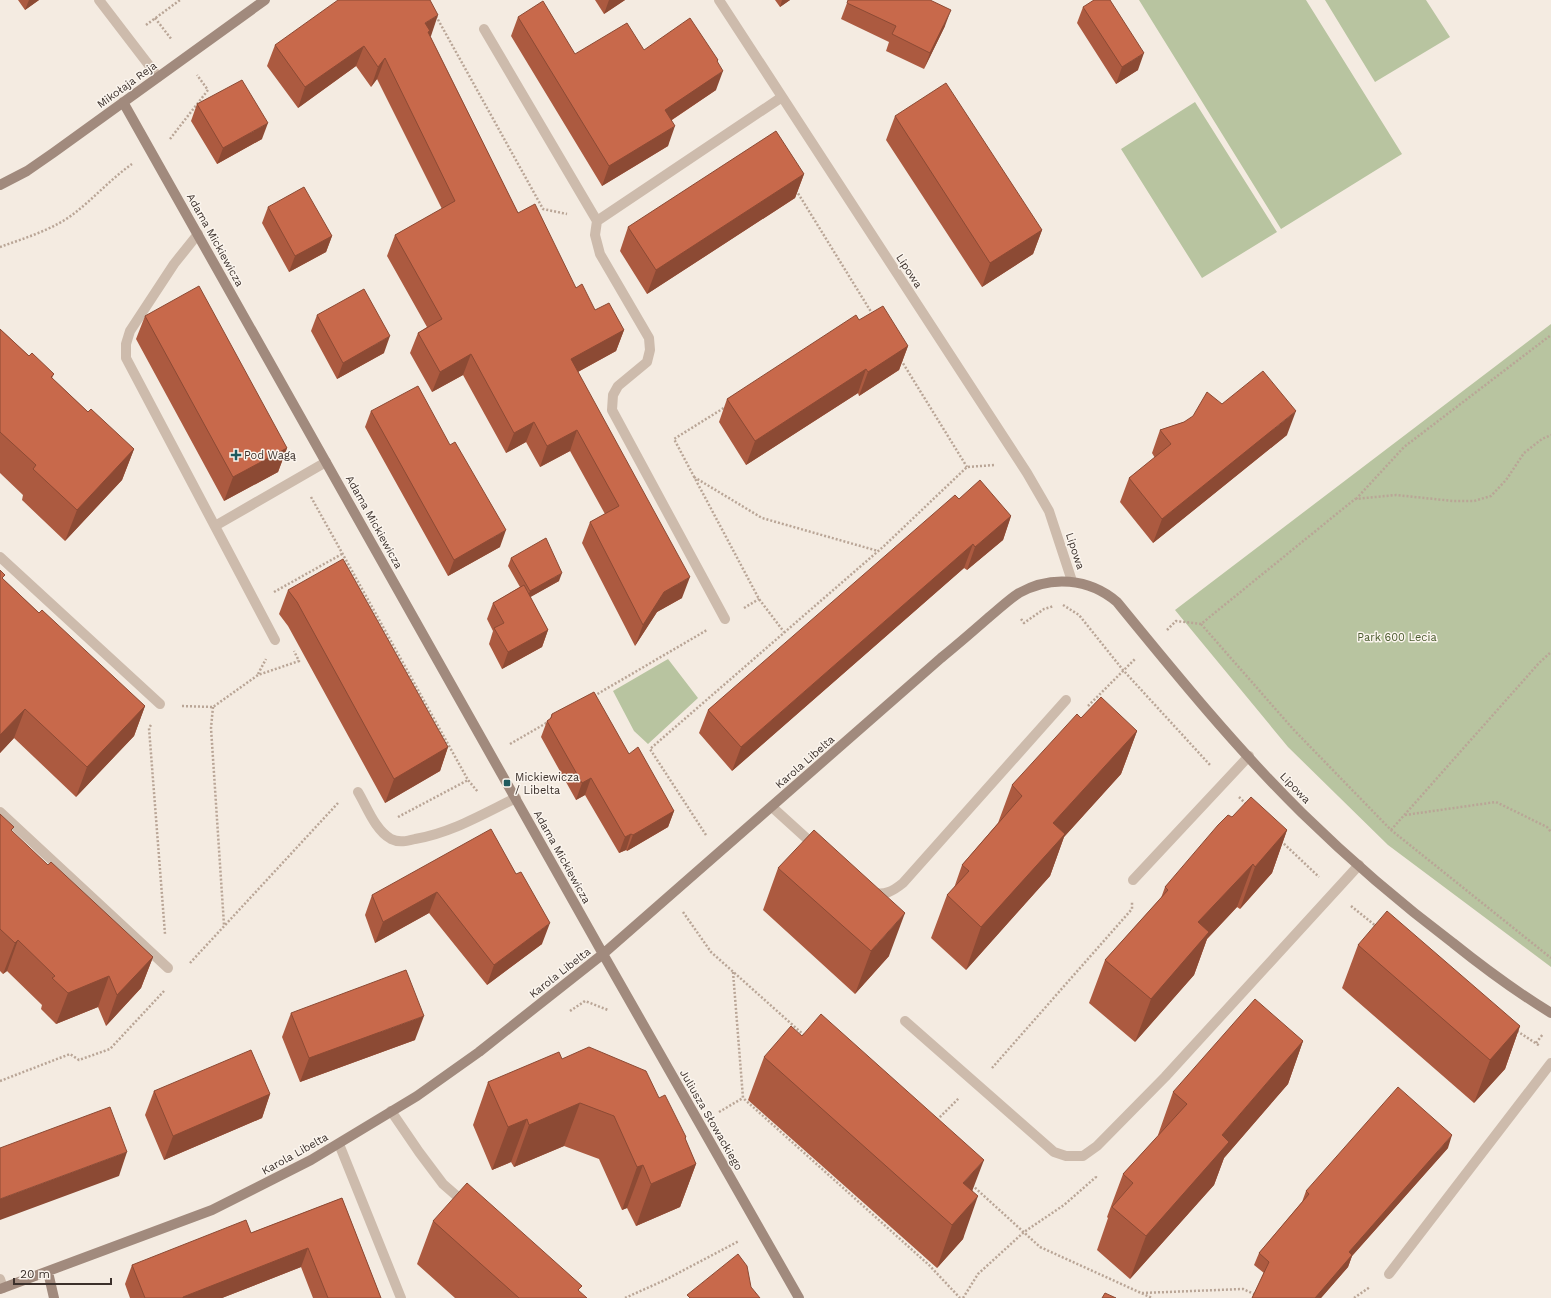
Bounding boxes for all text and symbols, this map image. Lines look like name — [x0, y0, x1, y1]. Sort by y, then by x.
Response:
street label: Mikołaja Reja — [95, 59, 159, 111]
street label: Adama Mickiewicza — [184, 191, 246, 289]
street label: Lipowa — [893, 251, 925, 291]
place label: Pod Wagą — [244, 449, 296, 462]
marker: Pod Wagą — [231, 450, 241, 460]
street label: Adama Mickiewicza — [343, 473, 405, 571]
street label: Lipowa — [1063, 531, 1087, 571]
park label: Park 600 Lecia — [1357, 631, 1437, 644]
street label: Karola Libelta — [773, 733, 837, 791]
street label: Lipowa — [1277, 770, 1313, 806]
place label: Mickiewicza / Libelta — [515, 771, 579, 797]
marker: Mickiewicza / Libelta — [502, 778, 512, 788]
street label: Adama Mickiewicza — [531, 808, 593, 906]
street label: Karola Libelta — [527, 945, 593, 1001]
street label: Juliusza Słowackiego — [677, 1067, 745, 1173]
street label: Karola Libelta — [259, 1130, 331, 1178]
scale bar — [14, 1260, 111, 1286]
text: 20 m — [20, 1267, 50, 1281]

